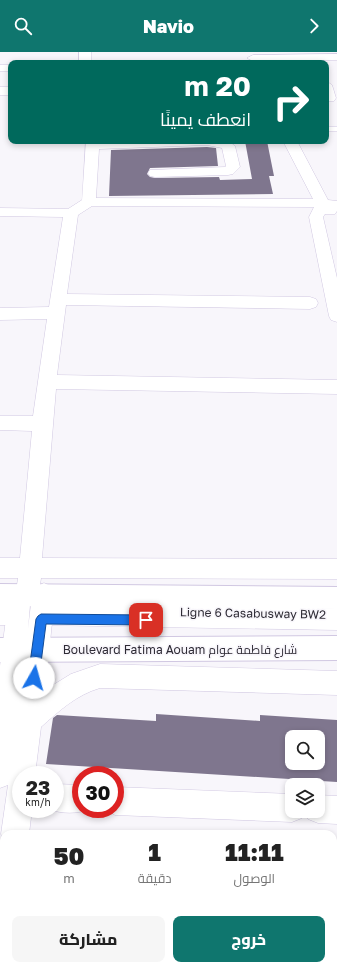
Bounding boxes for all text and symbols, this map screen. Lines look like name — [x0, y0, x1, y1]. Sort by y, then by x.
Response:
icon: search — [12, 15, 34, 37]
text: Navio — [143, 15, 194, 37]
icon: forward — [303, 15, 325, 37]
text: 20 m — [184, 69, 251, 102]
icon: right — [265, 76, 317, 128]
text: انعطف يمينًا — [160, 108, 251, 130]
pin — [129, 603, 163, 637]
street label: Ligne 6 Casabusway BW2 — [180, 604, 326, 622]
icon: arrive — [135, 609, 157, 631]
street label: Boulevard Fatima Aouam شارع فاطمة عوام — [63, 642, 297, 658]
position arrow — [13, 657, 55, 699]
map controls — [285, 730, 325, 818]
button: search — [285, 730, 325, 770]
speed limit sign: 30 — [72, 766, 124, 818]
text: 23 — [26, 775, 50, 799]
button: layers — [285, 778, 325, 818]
text: km/h — [25, 796, 51, 808]
text: 1 — [148, 837, 161, 866]
text: 11:11 — [225, 837, 284, 866]
text: 50 — [53, 841, 84, 870]
text: m — [63, 870, 75, 886]
text: دقيقة — [138, 870, 172, 886]
text: الوصول — [234, 870, 275, 886]
button: مشاركة — [12, 916, 165, 962]
button: خروج — [173, 916, 325, 962]

